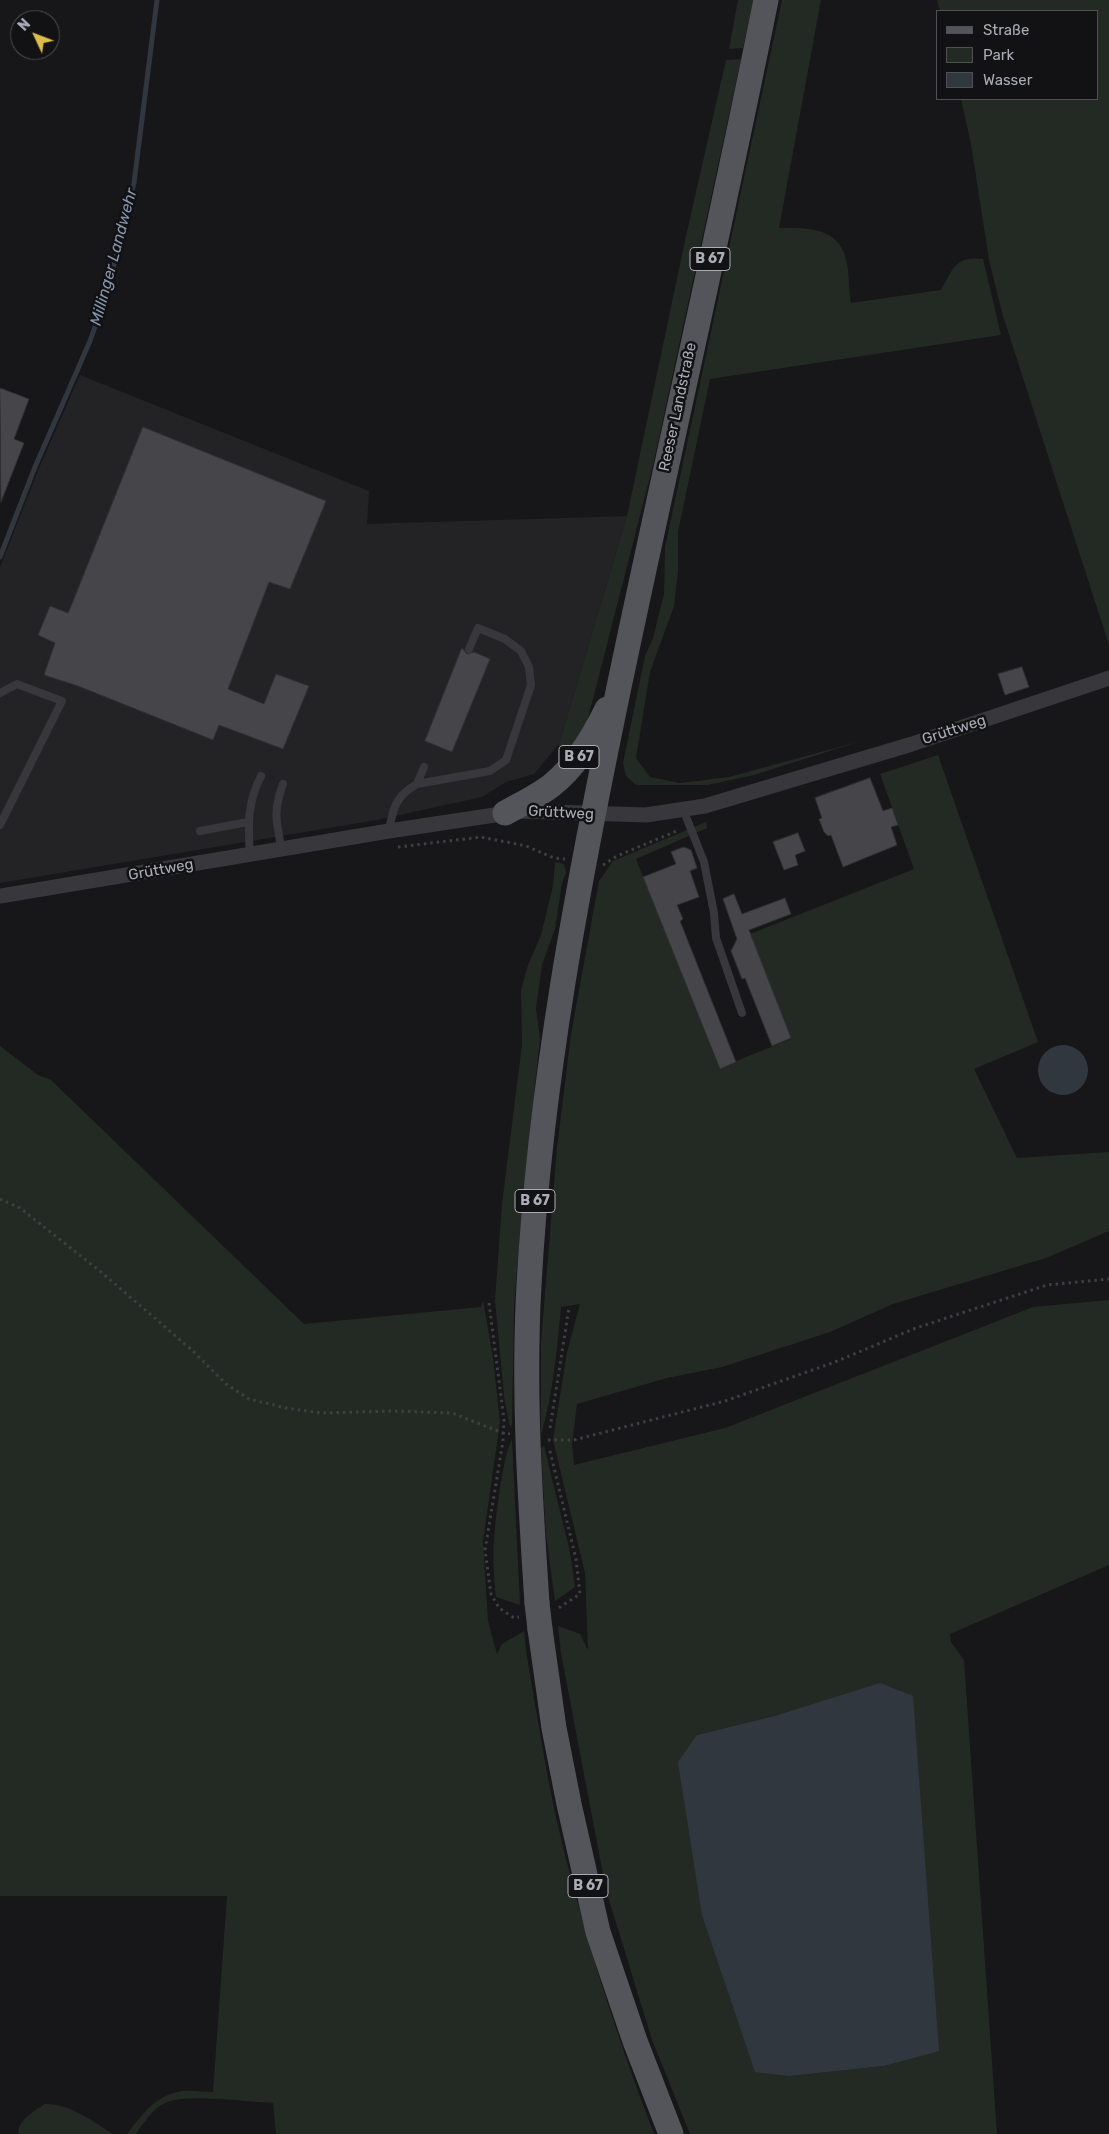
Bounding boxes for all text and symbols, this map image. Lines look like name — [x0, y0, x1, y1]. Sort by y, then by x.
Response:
north arrow — [10, 10, 60, 60]
legend — [936, 10, 1099, 100]
text: N — [15, 16, 34, 35]
text: Straße — [983, 21, 1029, 39]
text: Park — [983, 46, 1014, 64]
text: Wasser — [983, 71, 1032, 89]
water label: Millinger Landwehr — [86, 186, 142, 328]
road number: B 67 — [690, 248, 730, 270]
street label: Reeser Landstraße — [656, 341, 700, 473]
street label: Grüttweg — [920, 711, 988, 749]
road number: B 67 — [559, 746, 599, 769]
street label: Grüttweg — [528, 802, 594, 824]
street label: Grüttweg — [127, 855, 195, 885]
road number: B 67 — [515, 1190, 555, 1212]
road number: B 67 — [568, 1874, 608, 1898]

